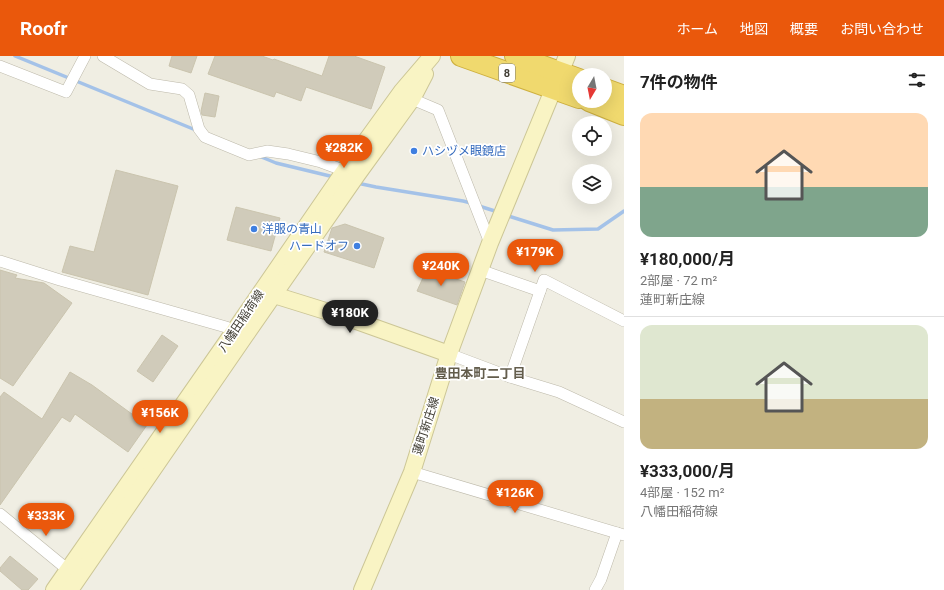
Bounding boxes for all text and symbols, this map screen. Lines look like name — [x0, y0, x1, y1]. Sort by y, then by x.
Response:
text: Roofr — [20, 17, 67, 40]
text: ホーム — [676, 21, 718, 37]
text: 地図 — [740, 21, 768, 37]
text: 概要 — [790, 21, 818, 37]
text: お問い合わせ — [840, 21, 924, 37]
road number: 8 — [499, 64, 515, 82]
north arrow — [572, 68, 612, 108]
map controls — [572, 68, 612, 204]
icon: filters — [906, 69, 928, 91]
text: 7件の物件 — [640, 72, 718, 92]
button: locate — [572, 116, 612, 156]
pin: ¥282K — [316, 135, 372, 169]
icon: home — [748, 139, 820, 211]
text: ¥282K — [325, 140, 363, 155]
place label: ハシヅメ眼鏡店 — [422, 144, 506, 158]
marker: ハシヅメ眼鏡店 — [409, 146, 419, 156]
button: layers — [572, 164, 612, 204]
place label: 洋服の青山 — [262, 222, 322, 236]
marker: 洋服の青山 — [249, 224, 259, 234]
place label: ハードオフ — [289, 239, 349, 253]
pin: ¥179K — [507, 239, 563, 273]
marker: ハードオフ — [352, 241, 362, 251]
text: ¥179K — [516, 244, 554, 259]
text: ¥180,000/月 — [640, 249, 735, 269]
pin: ¥240K — [413, 253, 469, 287]
text: ¥240K — [422, 258, 460, 273]
text: 2部屋 · 72 m² — [640, 273, 717, 288]
street label: 八幡田稲荷線 — [215, 287, 267, 355]
text: 蓮町新庄線 — [640, 292, 705, 307]
pin: ¥180K — [322, 300, 378, 334]
text: ¥180K — [331, 305, 369, 320]
icon: home — [748, 351, 820, 423]
district label: 豊田本町二丁目 — [434, 366, 526, 381]
street label: 蓮町新庄線 — [410, 395, 442, 457]
pin: ¥156K — [132, 400, 188, 434]
text: ¥156K — [141, 405, 179, 420]
text: ¥333,000/月 — [640, 461, 735, 481]
pin: ¥126K — [487, 480, 543, 514]
text: ¥126K — [496, 485, 534, 500]
text: 4部屋 · 152 m² — [640, 485, 724, 500]
pin: ¥333K — [18, 503, 74, 537]
text: 八幡田稲荷線 — [640, 504, 718, 519]
text: ¥333K — [27, 508, 65, 523]

